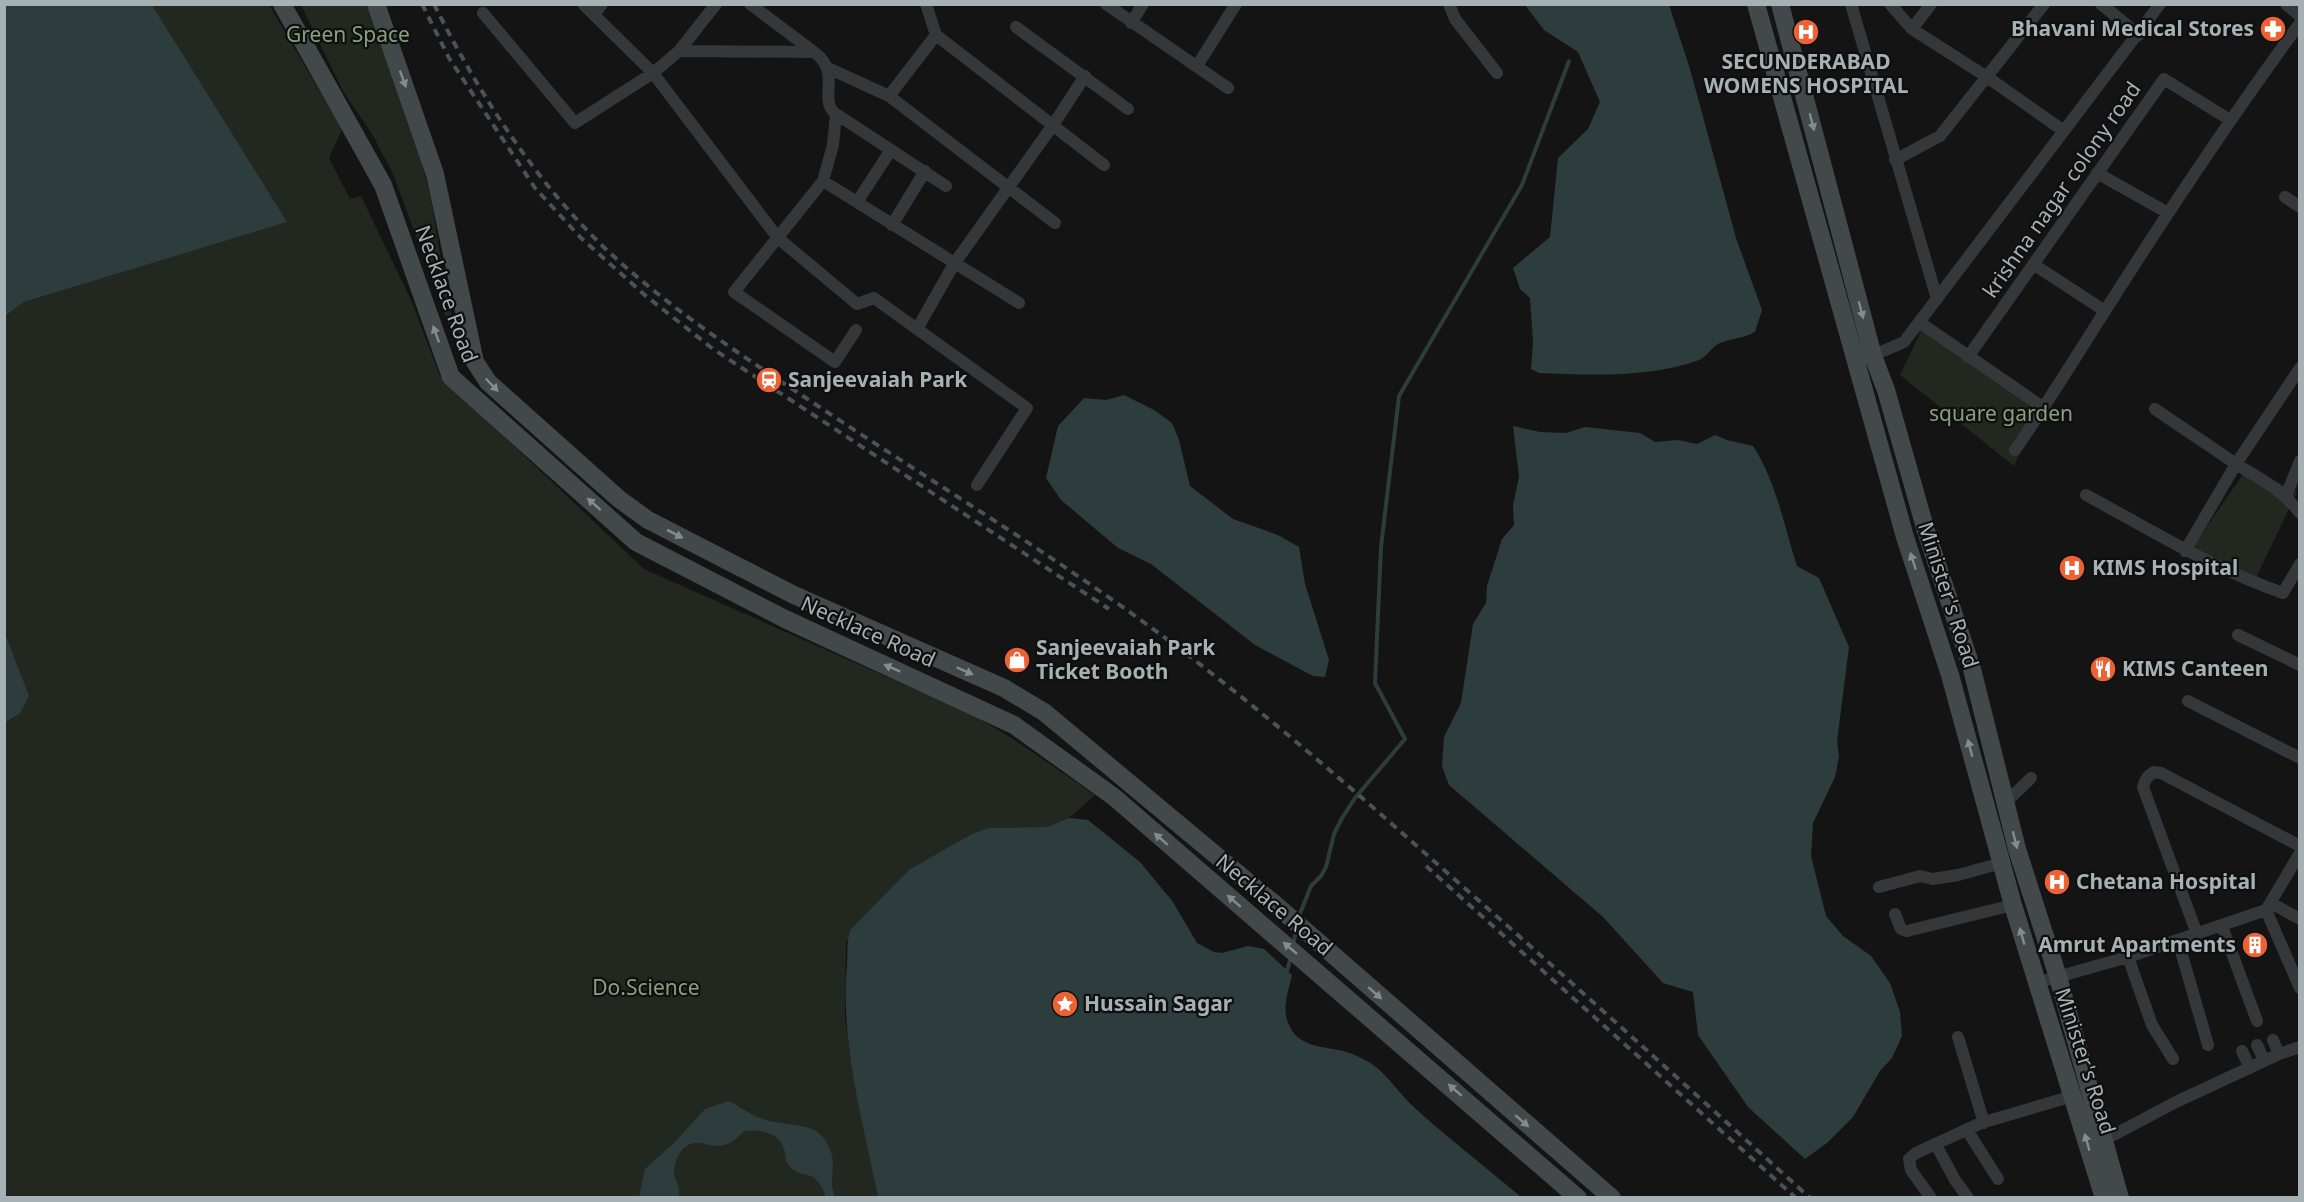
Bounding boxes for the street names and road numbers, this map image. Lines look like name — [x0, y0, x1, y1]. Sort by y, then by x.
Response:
street label: krishna nagar colony road — [1976, 76, 2147, 303]
street label: Necklace Road — [409, 221, 485, 366]
street label: Minister's Road — [1912, 518, 1986, 671]
street label: Necklace Road — [797, 589, 940, 673]
street label: Necklace Road — [1210, 847, 1339, 961]
street label: Minister's Road — [2049, 984, 2123, 1137]

